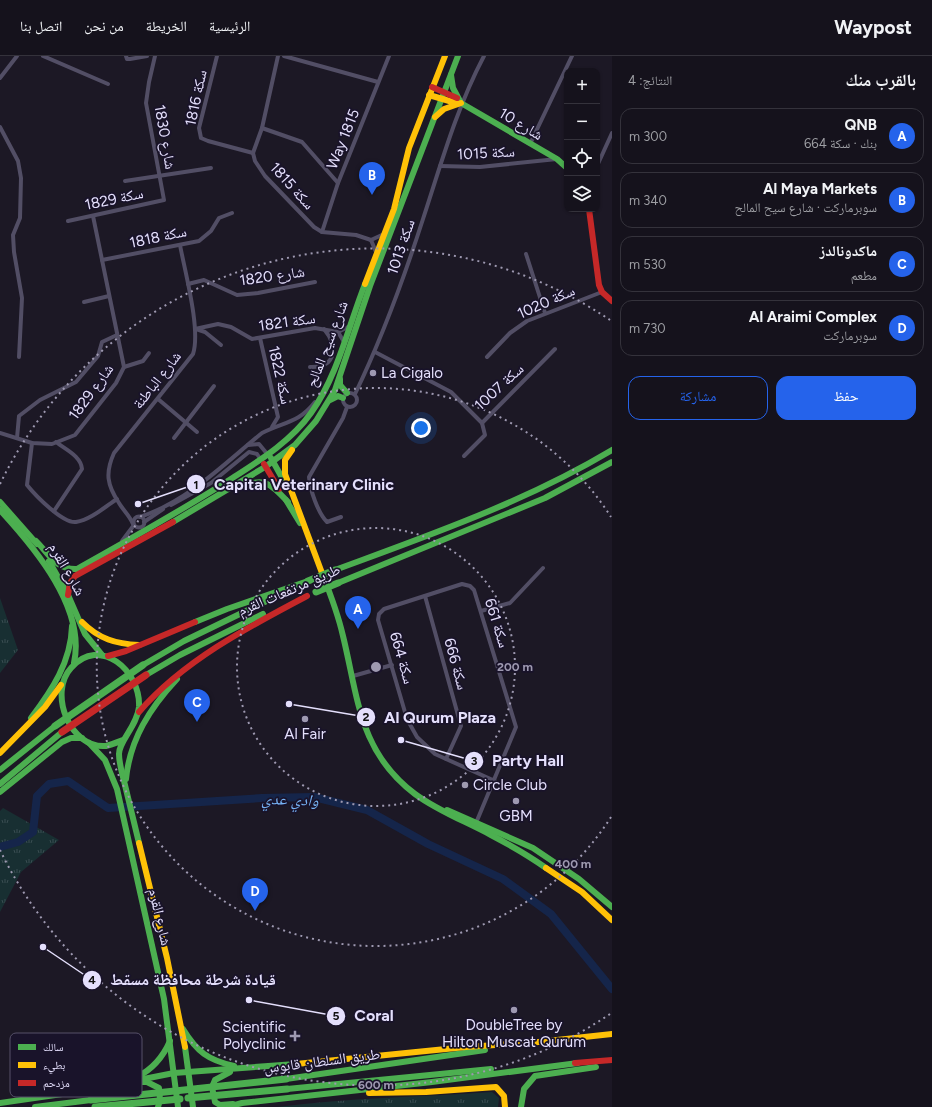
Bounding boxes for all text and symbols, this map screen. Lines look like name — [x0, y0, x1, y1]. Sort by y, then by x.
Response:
text: Waypost — [834, 16, 912, 39]
text: اتصل بنا — [20, 18, 62, 35]
text: من نحن — [84, 18, 124, 35]
text: الخريطة — [146, 18, 187, 35]
text: الرئيسية — [209, 18, 250, 35]
street label: سكة 1816 — [181, 68, 211, 128]
map controls — [564, 68, 600, 212]
button: + — [564, 68, 600, 104]
text: بالقرب منك — [846, 70, 916, 90]
text: النتائج: 4 — [628, 73, 672, 88]
street label: 1830 شارع — [149, 103, 180, 171]
street label: شارع 10 — [495, 104, 546, 145]
button: − — [564, 104, 600, 140]
street label: Way 1815 — [323, 106, 363, 172]
text: QNB — [844, 116, 877, 134]
text: 300 m — [629, 129, 667, 144]
text: A — [897, 129, 907, 144]
text: بنك · سكة 664 — [804, 136, 877, 151]
button: locate — [564, 140, 600, 176]
street label: سكة 1015 — [457, 142, 515, 164]
street label: سكة 1815 — [266, 159, 318, 213]
pin: B — [359, 162, 385, 195]
button: layers — [564, 176, 600, 212]
text: Al Maya Markets — [763, 180, 877, 198]
street label: سكة 1829 — [83, 184, 145, 214]
text: 340 m — [629, 193, 667, 208]
text: B — [898, 193, 906, 208]
text: سوبرماركت · شارع سيح المالح — [735, 200, 877, 215]
street label: سكة 1013 — [383, 217, 419, 277]
street label: سكة 1818 — [128, 222, 188, 252]
text: ماكدونالدز — [820, 242, 877, 260]
text: 530 m — [629, 257, 666, 272]
text: C — [897, 257, 907, 272]
street label: 1820 شارع — [238, 263, 306, 290]
text: مطعم — [851, 268, 877, 283]
street label: سكة 1020 — [514, 281, 578, 323]
street label: شارع سيح المالح — [302, 298, 353, 390]
text: Al Araimi Complex — [749, 308, 877, 326]
street label: سكة 1821 — [257, 309, 317, 335]
text: 730 m — [629, 321, 666, 336]
text: D — [897, 321, 907, 336]
text: سوبرماركت — [823, 328, 877, 343]
street label: سكة 1822 — [265, 344, 295, 406]
street label: شارع الباطنة — [129, 347, 186, 413]
street label: سكة 1007 — [471, 360, 527, 414]
street label: 1829 شارع — [65, 361, 118, 424]
place label: La Cigalo — [381, 364, 443, 382]
marker: La Cigalo — [368, 368, 378, 378]
button: مشاركة — [628, 376, 768, 420]
button: حفظ — [776, 376, 916, 420]
your location — [411, 418, 431, 438]
callout: Capital Veterinary Clinic — [186, 470, 402, 498]
text: Capital Veterinary Clinic — [214, 475, 394, 494]
text: 1 — [193, 478, 199, 492]
street label: شارع القرم — [44, 539, 89, 599]
street label: طريق مرتفعات القرم — [235, 560, 343, 621]
pin: A — [345, 596, 371, 629]
street label: سكة 661 — [481, 596, 513, 650]
street label: سكة 664 — [386, 630, 418, 686]
street label: سكة 666 — [440, 636, 472, 692]
centre of rings — [369, 660, 383, 674]
text: 200 m — [497, 660, 533, 674]
pin: C — [184, 689, 210, 722]
callout: Al Qurum Plaza — [356, 703, 504, 731]
text: Al Qurum Plaza — [384, 708, 496, 727]
text: 2 — [363, 710, 370, 724]
marker: Al Fair — [300, 714, 310, 724]
place label: Al Fair — [284, 725, 326, 743]
callout: Party Hall — [464, 747, 572, 775]
text: Party Hall — [492, 751, 564, 770]
text: 3 — [471, 754, 478, 768]
place label: Circle Club — [473, 776, 547, 794]
marker: Circle Club — [460, 780, 470, 790]
water label: وادي عدي — [261, 789, 319, 813]
marker: GBM — [511, 796, 521, 806]
place label: GBM — [499, 807, 533, 825]
text: 400 m — [555, 857, 591, 871]
pin: D — [242, 878, 268, 911]
street label: شارع القرم — [144, 887, 175, 948]
callout: قيادة شرطة محافظة مسقط — [82, 966, 284, 994]
text: قيادة شرطة محافظة مسقط — [110, 970, 276, 989]
text: 4 — [88, 973, 96, 987]
callout: Coral — [326, 1002, 401, 1030]
marker: DoubleTree by Hilton Muscat Qurum — [509, 1005, 519, 1015]
text: Coral — [354, 1006, 394, 1025]
text: 5 — [333, 1009, 340, 1023]
place label: DoubleTree by Hilton Muscat Qurum — [442, 1016, 586, 1051]
place label: Scientific Polyclinic — [222, 1018, 286, 1053]
marker: Scientific Polyclinic — [289, 1030, 301, 1042]
legend — [10, 1033, 142, 1097]
text: سالك — [43, 1041, 63, 1054]
street label: طريق السلطان قابوس — [263, 1045, 381, 1078]
text: بطيء — [43, 1059, 65, 1074]
text: مزدحم — [43, 1077, 70, 1091]
text: 600 m — [358, 1078, 394, 1092]

